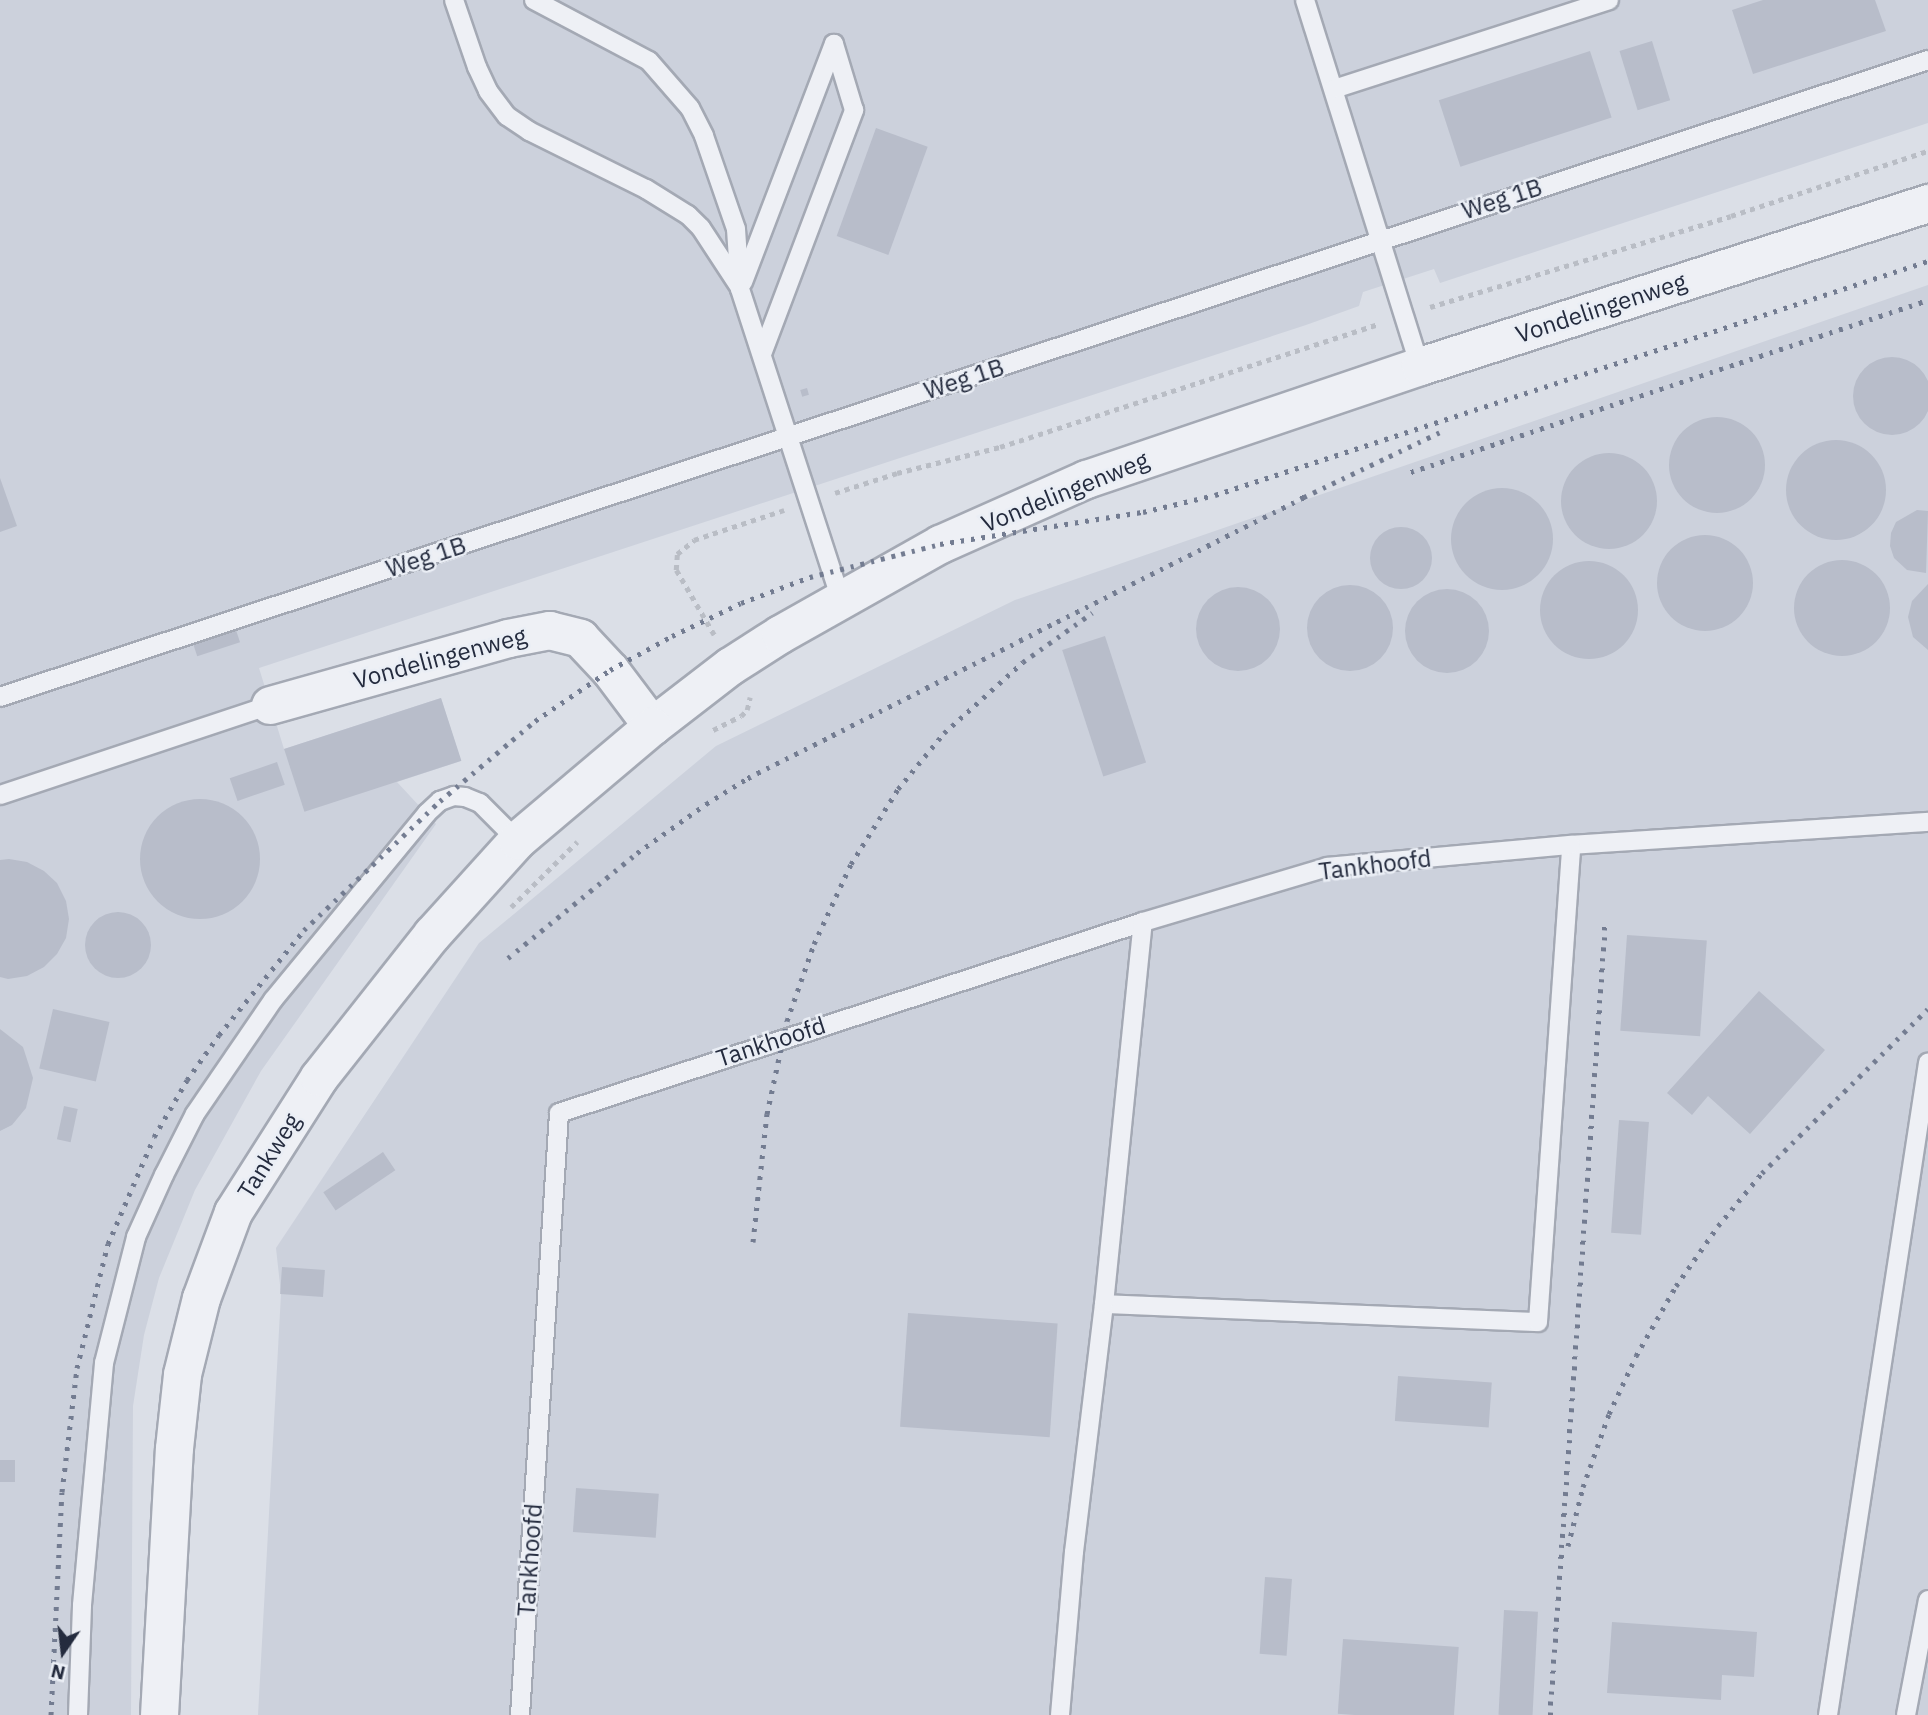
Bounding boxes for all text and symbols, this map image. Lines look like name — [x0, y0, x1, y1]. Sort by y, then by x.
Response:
street label: Weg 1B — [1458, 173, 1546, 225]
street label: Vondelingenweg — [1512, 267, 1690, 349]
street label: Weg 1B — [920, 353, 1008, 405]
street label: Vondelingenweg — [977, 445, 1153, 539]
street label: Weg 1B — [382, 531, 470, 583]
street label: Vondelingenweg — [350, 621, 530, 695]
street label: Tankhoofd — [1317, 844, 1433, 886]
street label: Tankhoofd — [713, 1011, 829, 1073]
street label: Tankweg — [232, 1108, 306, 1204]
street label: Tankhoofd — [512, 1503, 548, 1617]
north arrow — [28, 1617, 98, 1687]
text: N — [48, 1659, 68, 1686]

